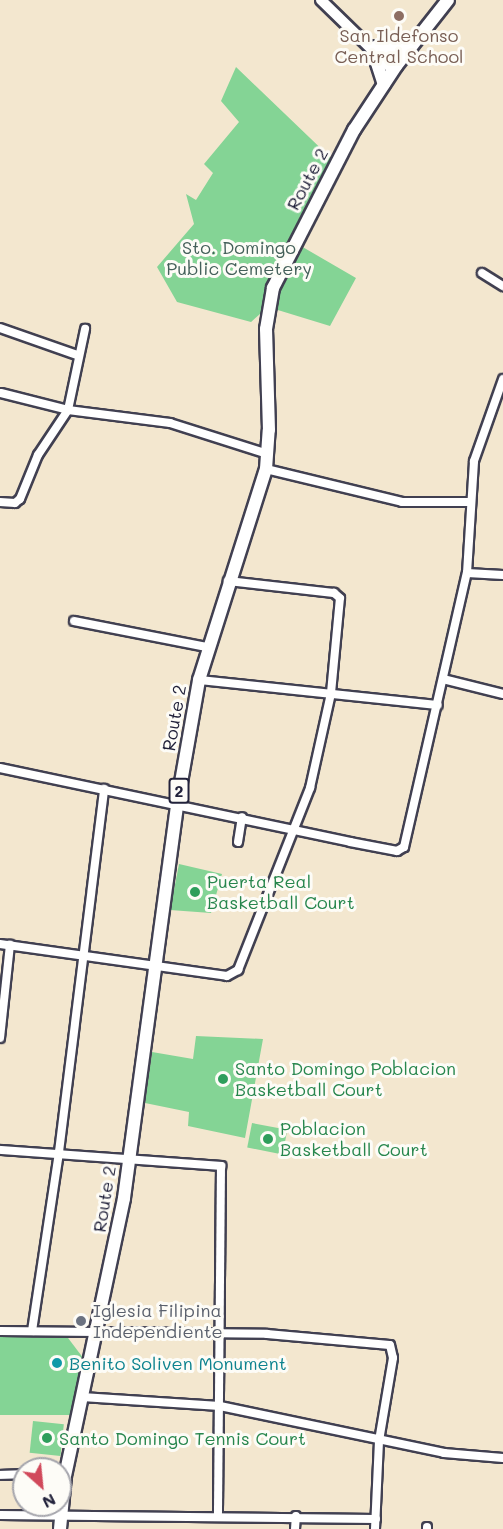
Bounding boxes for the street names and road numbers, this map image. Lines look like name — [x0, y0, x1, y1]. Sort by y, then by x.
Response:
street label: Route 2 — [282, 144, 332, 214]
street label: Route 2 — [158, 683, 190, 753]
road number: 2 — [168, 778, 190, 804]
street label: Route 2 — [88, 1164, 120, 1234]

